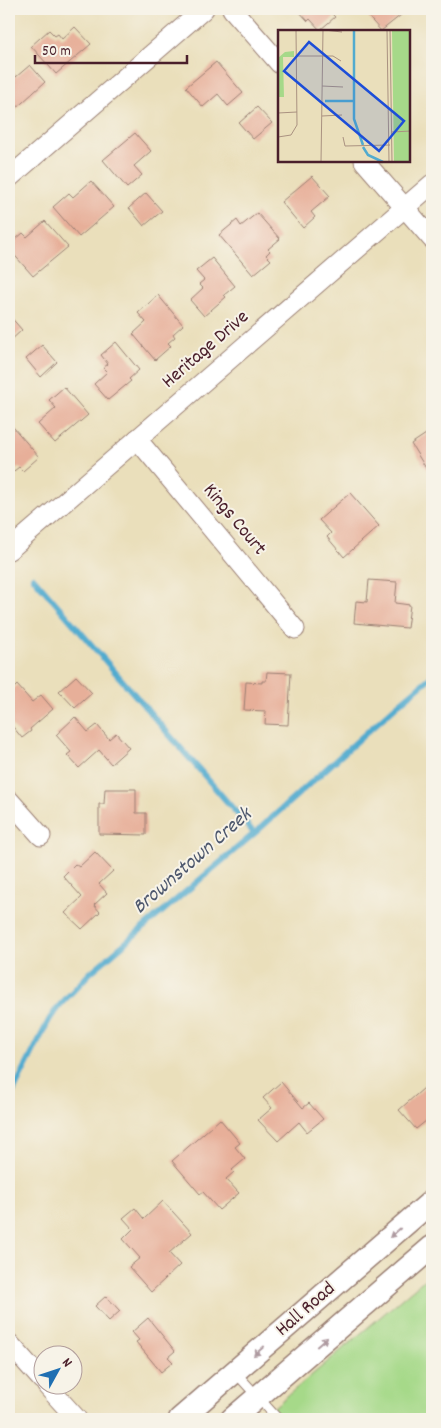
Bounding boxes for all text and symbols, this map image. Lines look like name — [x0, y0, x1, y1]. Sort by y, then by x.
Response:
inset map — [278, 30, 411, 162]
scale bar — [35, 32, 188, 64]
text: 50 m — [42, 41, 71, 63]
street label: Heritage Drive — [156, 304, 256, 396]
street label: Kings Court — [196, 478, 272, 562]
water label: Brownstown Creek — [127, 800, 261, 922]
one-way arrow — [390, 1227, 402, 1239]
street label: Hall Road — [270, 1276, 342, 1344]
one-way arrow — [315, 1336, 328, 1347]
one-way arrow — [254, 1345, 266, 1357]
north arrow — [32, 1346, 82, 1396]
text: N — [57, 1354, 76, 1372]

